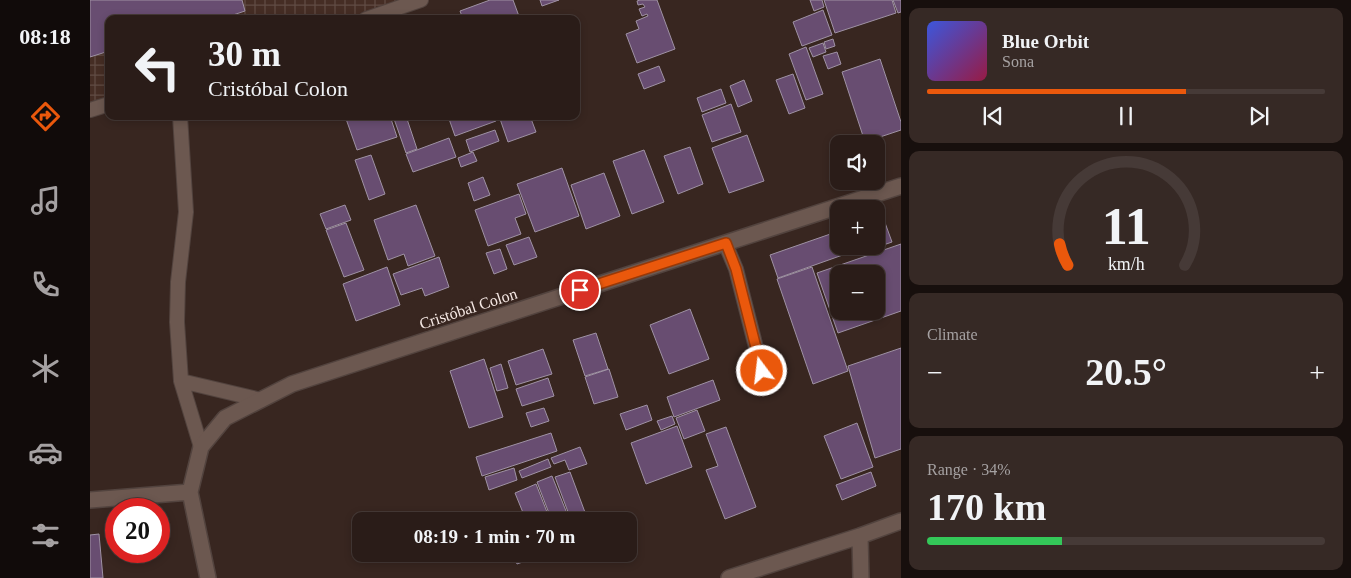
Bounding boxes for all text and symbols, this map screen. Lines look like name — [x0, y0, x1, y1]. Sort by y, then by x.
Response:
text: 08:18 — [19, 24, 71, 49]
text: Blue Orbit — [1002, 31, 1089, 52]
icon: left — [125, 35, 190, 100]
text: 30 m — [208, 35, 281, 74]
text: Sona — [1002, 53, 1034, 70]
text: Cristóbal Colon — [208, 76, 348, 101]
icon: directions — [28, 99, 63, 134]
icon: previous — [979, 102, 1007, 130]
icon: pause — [1112, 102, 1140, 130]
icon: next — [1245, 102, 1273, 130]
map controls — [830, 135, 885, 320]
button: sound — [830, 135, 885, 190]
icon: music — [28, 183, 63, 218]
text: 11 — [1101, 198, 1151, 255]
button: + — [830, 200, 885, 255]
text: km/h — [1108, 254, 1144, 274]
button: − — [830, 265, 885, 320]
icon: phone — [28, 267, 63, 302]
pin — [559, 269, 601, 311]
icon: arrive — [566, 276, 594, 304]
street label: Cristóbal Colon — [417, 285, 519, 332]
text: Climate — [927, 326, 978, 343]
position arrow — [735, 344, 787, 396]
icon: climate — [28, 351, 63, 386]
text: 20.5° — [1085, 351, 1167, 393]
text: − — [927, 357, 943, 388]
text: + — [1309, 357, 1325, 388]
icon: car — [28, 435, 63, 470]
text: Range · 34% — [927, 461, 1011, 478]
text: 170 km — [927, 486, 1046, 528]
speed limit sign: 20 — [105, 498, 170, 563]
icon: filters — [28, 518, 63, 553]
text: 08:19 · 1 min · 70 m — [414, 526, 575, 547]

